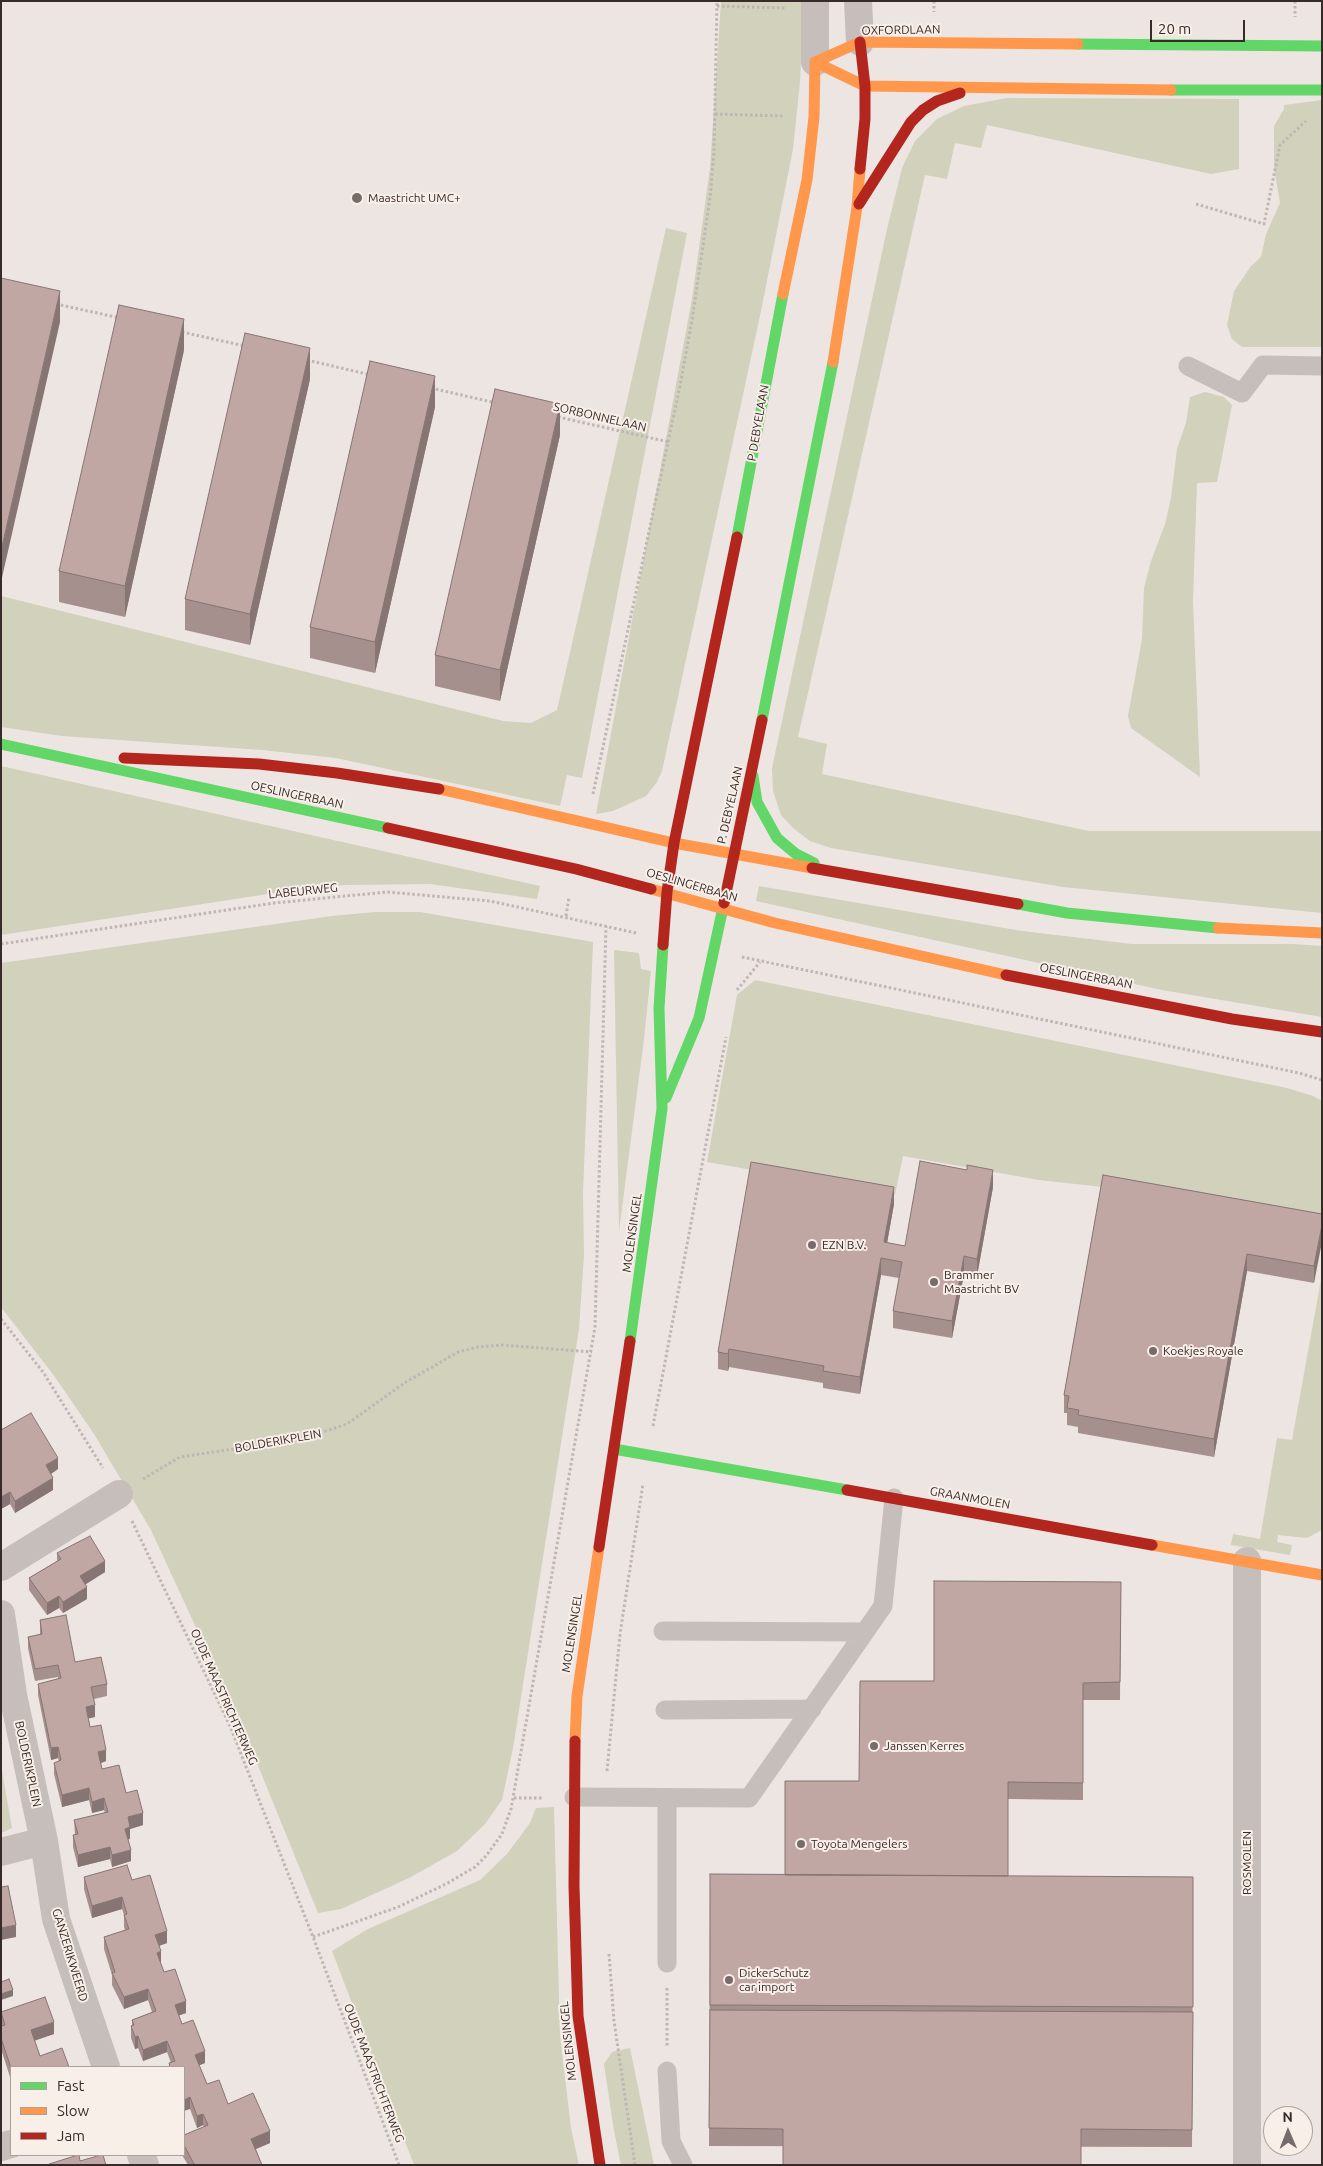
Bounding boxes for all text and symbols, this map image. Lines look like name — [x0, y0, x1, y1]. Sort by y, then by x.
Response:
scale bar — [1153, 10, 1248, 42]
text: 20 m — [1158, 20, 1191, 37]
street label: OXFORDLAAN — [861, 22, 941, 38]
marker: Maastricht UMC+ — [350, 191, 364, 205]
place label: Maastricht UMC+ — [368, 191, 461, 205]
street label: P DEBYELAAN — [744, 384, 772, 462]
street label: SORBONNELAAN — [552, 399, 648, 435]
street label: P. DEBYELAAN — [714, 765, 746, 845]
street label: OESLINGERBAAN — [249, 778, 345, 812]
street label: OESLINGERBAAN — [645, 865, 739, 905]
street label: LABEURWEG — [268, 880, 338, 902]
street label: OESLINGERBAAN — [1038, 960, 1134, 992]
street label: MOLENSINGEL — [619, 1192, 645, 1274]
place label: EZN B.V. — [822, 1238, 866, 1252]
marker: EZN B.V. — [806, 1239, 818, 1251]
place label: Brammer Maastricht BV — [944, 1268, 1019, 1296]
marker: Brammer Maastricht BV — [928, 1276, 940, 1288]
place label: Koekjes Royale — [1163, 1344, 1244, 1358]
marker: Koekjes Royale — [1147, 1345, 1159, 1357]
street label: BOLDERIKPLEIN — [234, 1426, 322, 1456]
street label: GRAANMOLEN — [929, 1484, 1011, 1512]
street label: MOLENSINGEL — [559, 1592, 585, 1674]
street label: OUDE MAASTRICHTERWEG — [187, 1627, 261, 1767]
street label: BOLDERIKPLEIN — [12, 1720, 44, 1808]
place label: Janssen Kerres — [884, 1739, 964, 1753]
marker: Janssen Kerres — [868, 1740, 880, 1752]
street label: ROSMOLEN — [1240, 1831, 1254, 1895]
place label: Toyota Mengelers — [811, 1837, 907, 1851]
marker: Toyota Mengelers — [795, 1838, 807, 1850]
street label: GANZERIKWEERD — [49, 1907, 91, 2003]
place label: DickerSchutz car import — [739, 1966, 809, 1994]
marker: DickerSchutz car import — [723, 1974, 735, 1986]
street label: OUDE MAASTRICHTERWEG — [341, 2001, 407, 2145]
street label: MOLENSINGEL — [557, 2001, 579, 2081]
legend — [10, 2066, 185, 2156]
text: Fast — [57, 2077, 84, 2094]
text: Slow — [57, 2102, 89, 2119]
north arrow — [1263, 2106, 1313, 2156]
text: N — [1282, 2109, 1293, 2125]
text: Jam — [57, 2127, 85, 2144]

